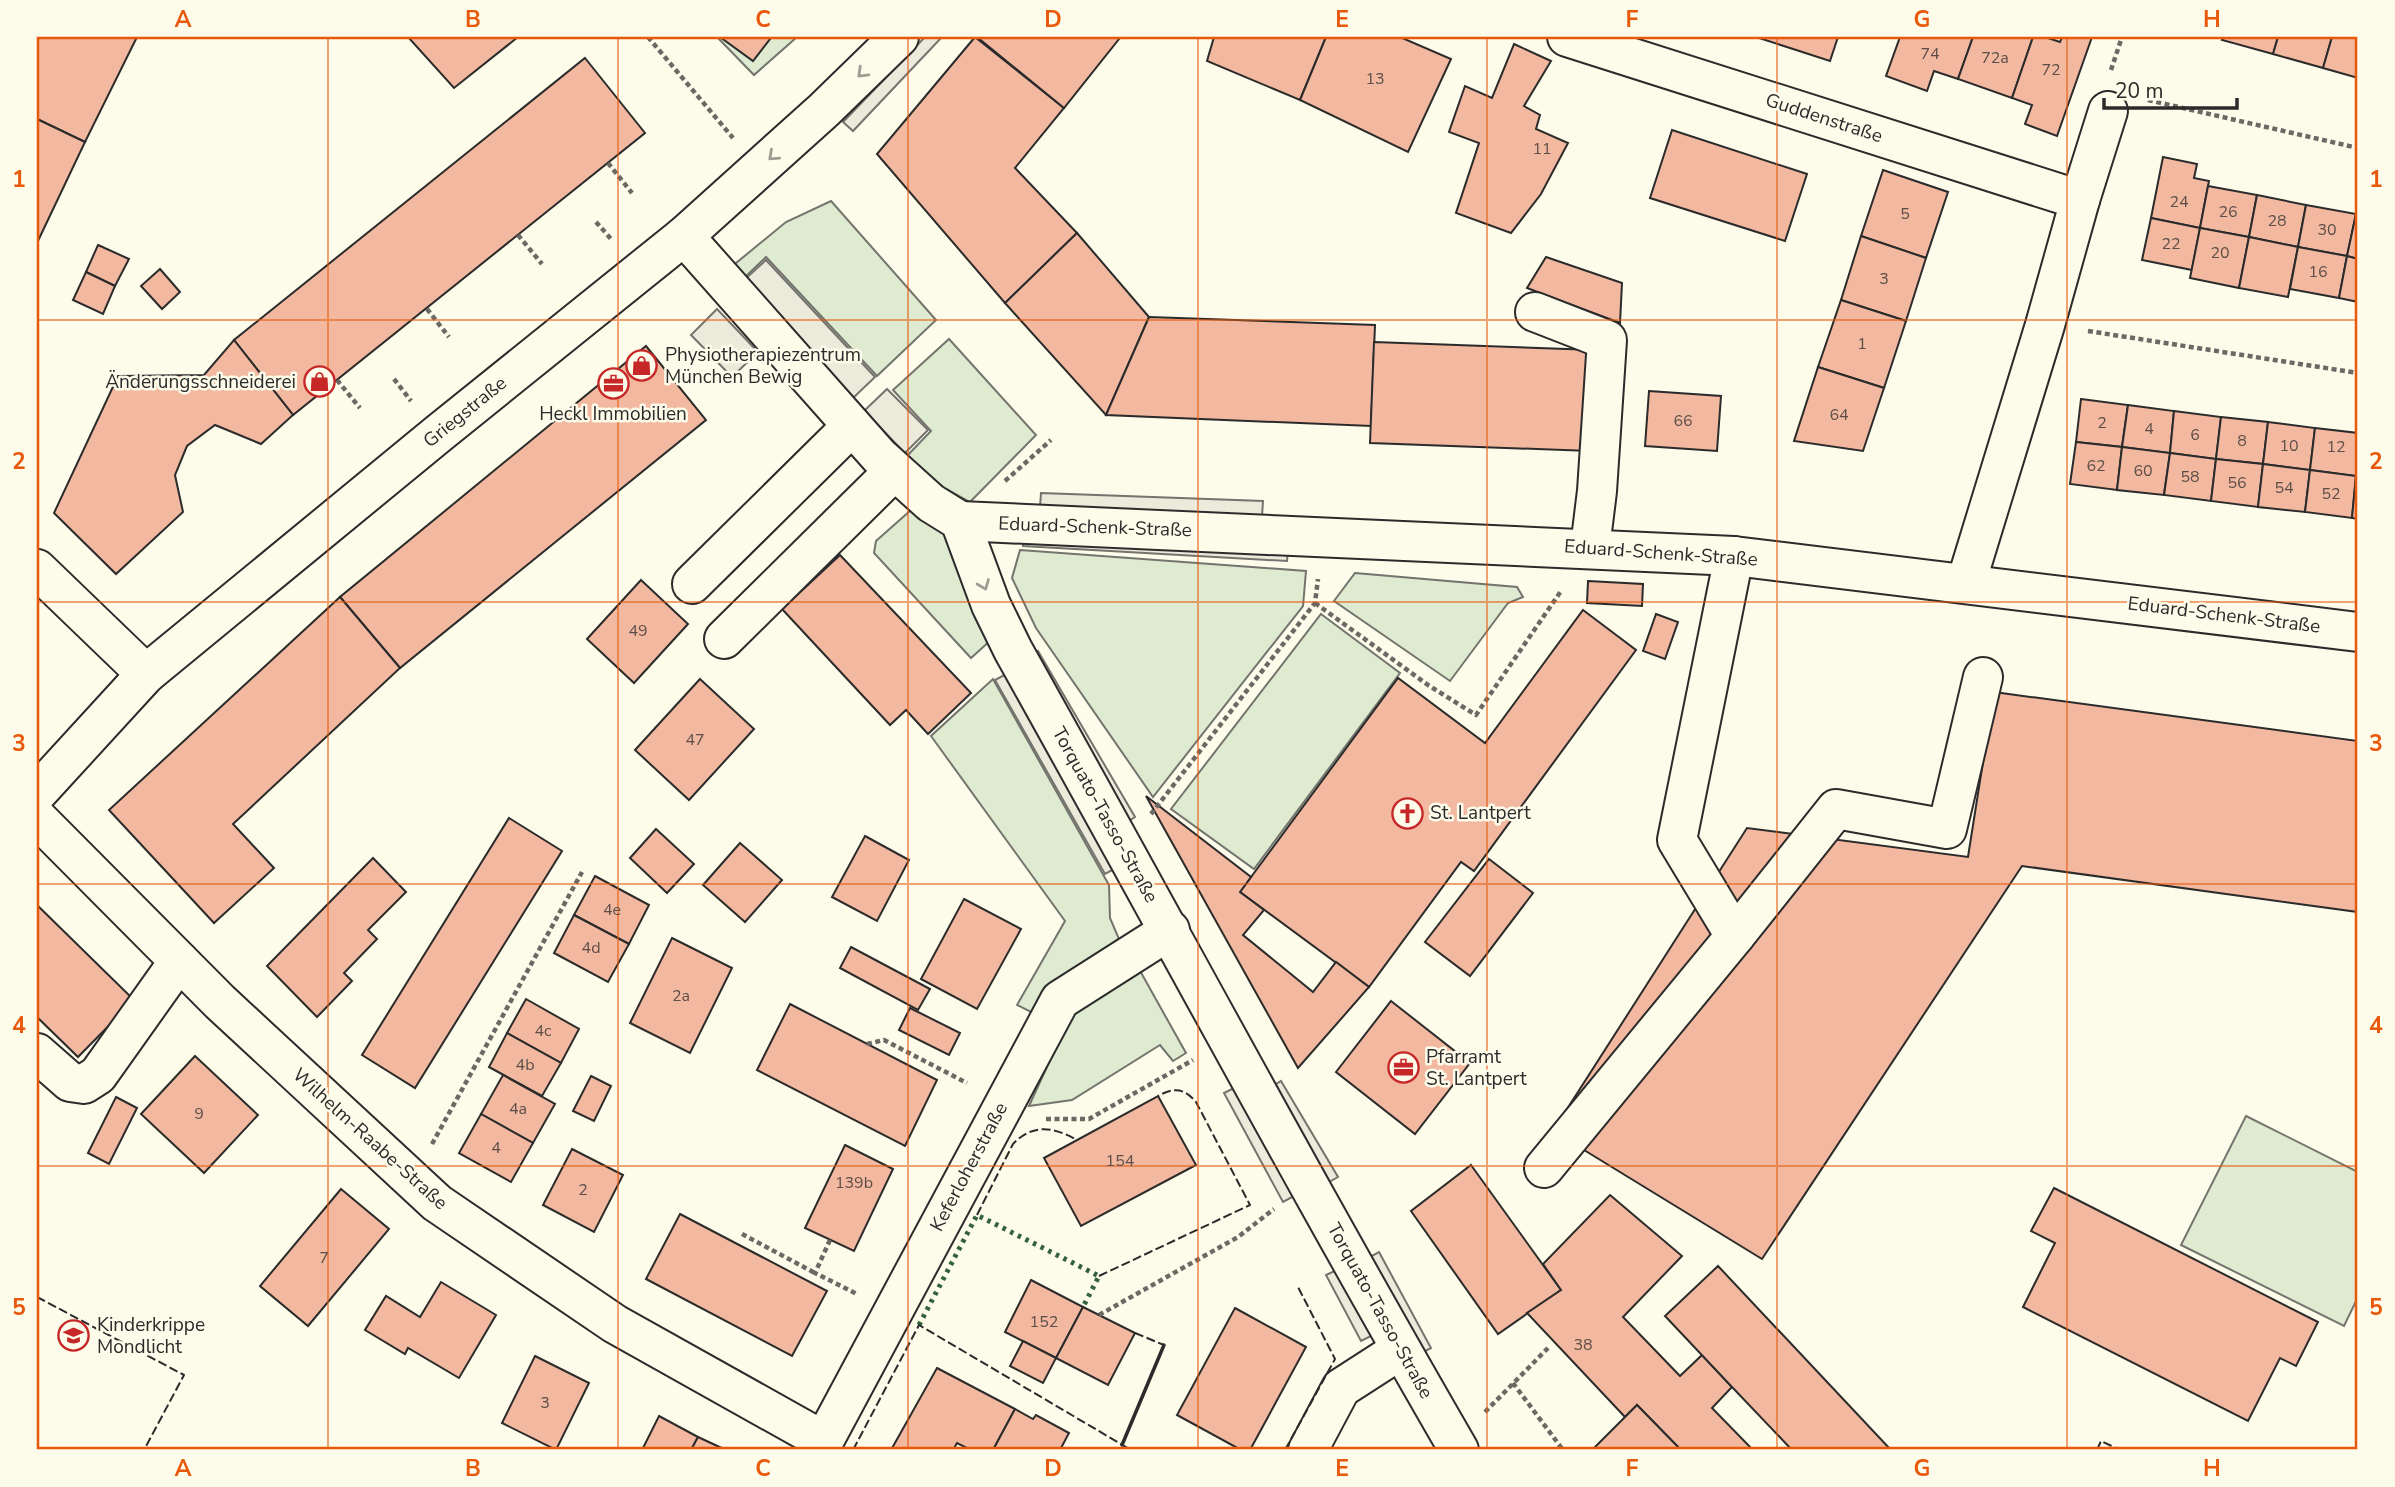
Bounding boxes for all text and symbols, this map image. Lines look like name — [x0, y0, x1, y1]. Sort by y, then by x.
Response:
text: A — [174, 4, 192, 35]
text: B — [465, 4, 481, 35]
text: C — [755, 4, 771, 35]
text: D — [1044, 4, 1062, 35]
text: E — [1335, 4, 1349, 35]
text: F — [1626, 4, 1639, 35]
text: G — [1914, 4, 1930, 35]
text: H — [2203, 4, 2221, 35]
house number: 74 — [1920, 43, 1940, 65]
house number: 72a — [1981, 47, 2009, 69]
house number: 72 — [2041, 59, 2061, 81]
one-way arrow — [857, 65, 870, 78]
scale bar — [2104, 66, 2238, 110]
house number: 13 — [1365, 68, 1385, 90]
text: 20 m — [2115, 77, 2164, 105]
street label: Guddenstraße — [1762, 87, 1886, 149]
house number: 11 — [1532, 138, 1552, 160]
one-way arrow — [769, 148, 782, 160]
text: 1 — [12, 164, 26, 195]
text: 1 — [2369, 164, 2383, 195]
house number: 24 — [2169, 191, 2189, 213]
house number: 26 — [2218, 201, 2238, 223]
house number: 5 — [1900, 203, 1910, 225]
house number: 28 — [2267, 210, 2287, 232]
house number: 30 — [2317, 219, 2337, 241]
house number: 22 — [2161, 233, 2181, 255]
house number: 20 — [2210, 242, 2230, 264]
house number: 16 — [2308, 261, 2328, 283]
house number: 3 — [1879, 268, 1889, 290]
house number: 1 — [1857, 333, 1867, 355]
place label: Physiotherapiezentrum München Bewig — [665, 342, 861, 390]
shop icon: Physiotherapiezentrum München Bewig — [625, 349, 659, 383]
shop icon: Änderungsschneiderei — [302, 365, 336, 399]
office icon: Heckl Immobilien — [596, 366, 630, 400]
place label: Änderungsschneiderei — [105, 369, 296, 395]
street label: Griegstraße — [418, 370, 512, 454]
place label: Heckl Immobilien — [539, 401, 687, 427]
house number: 64 — [1829, 404, 1849, 426]
house number: 66 — [1673, 410, 1693, 432]
house number: 2 — [2097, 412, 2107, 434]
house number: 4 — [2144, 418, 2154, 440]
house number: 6 — [2190, 424, 2200, 446]
house number: 8 — [2237, 430, 2247, 452]
house number: 10 — [2279, 435, 2299, 457]
house number: 12 — [2326, 436, 2346, 458]
text: 2 — [12, 446, 26, 477]
text: 2 — [2369, 446, 2383, 477]
house number: 62 — [2086, 455, 2106, 477]
house number: 60 — [2133, 460, 2153, 482]
house number: 58 — [2180, 466, 2200, 488]
house number: 56 — [2227, 472, 2247, 494]
house number: 54 — [2274, 477, 2294, 499]
house number: 52 — [2321, 483, 2341, 505]
street label: Eduard-Schenk-Straße — [998, 511, 1192, 543]
street label: Eduard-Schenk-Straße — [1563, 533, 1759, 573]
one-way arrow — [975, 579, 989, 591]
street label: Eduard-Schenk-Straße — [2126, 590, 2322, 640]
house number: 49 — [628, 620, 648, 642]
street label: Torquato-Tasso-Straße — [1046, 722, 1164, 908]
text: 3 — [12, 728, 26, 759]
text: 3 — [2369, 728, 2383, 759]
house number: 47 — [685, 729, 705, 751]
church icon: St. Lantpert — [1390, 796, 1424, 830]
place label: St. Lantpert — [1430, 800, 1531, 826]
house number: 4e — [603, 899, 621, 921]
house number: 4d — [582, 937, 600, 959]
house number: 2a — [672, 985, 690, 1007]
text: 4 — [12, 1010, 26, 1041]
text: 4 — [2369, 1010, 2383, 1041]
house number: 4c — [534, 1020, 552, 1042]
place label: Pfarramt St. Lantpert — [1426, 1044, 1527, 1092]
office icon: Pfarramt St. Lantpert — [1386, 1051, 1420, 1085]
house number: 4b — [516, 1054, 534, 1076]
street label: Wilhelm-Raabe-Straße — [287, 1062, 453, 1216]
house number: 4a — [509, 1098, 527, 1120]
street label: Keferloherstraße — [924, 1098, 1014, 1236]
house number: 9 — [194, 1103, 204, 1125]
house number: 4 — [491, 1137, 501, 1159]
house number: 154 — [1106, 1150, 1135, 1172]
house number: 139b — [835, 1172, 873, 1194]
house number: 2 — [578, 1179, 588, 1201]
street label: Torquato-Tasso-Straße — [1321, 1218, 1439, 1404]
house number: 7 — [319, 1247, 329, 1269]
text: 5 — [12, 1292, 26, 1323]
text: 5 — [2369, 1292, 2383, 1323]
house number: 152 — [1030, 1311, 1058, 1333]
place label: Kinderkrippe Mondlicht — [97, 1312, 205, 1360]
school or university icon: Kinderkrippe Mondlicht — [57, 1319, 91, 1353]
house number: 38 — [1573, 1334, 1593, 1356]
house number: 3 — [540, 1392, 550, 1414]
text: A — [174, 1453, 192, 1484]
text: B — [465, 1453, 481, 1484]
text: C — [755, 1453, 771, 1484]
text: D — [1044, 1453, 1062, 1484]
text: E — [1335, 1453, 1349, 1484]
text: F — [1626, 1453, 1639, 1484]
text: G — [1914, 1453, 1930, 1484]
text: H — [2203, 1453, 2221, 1484]

